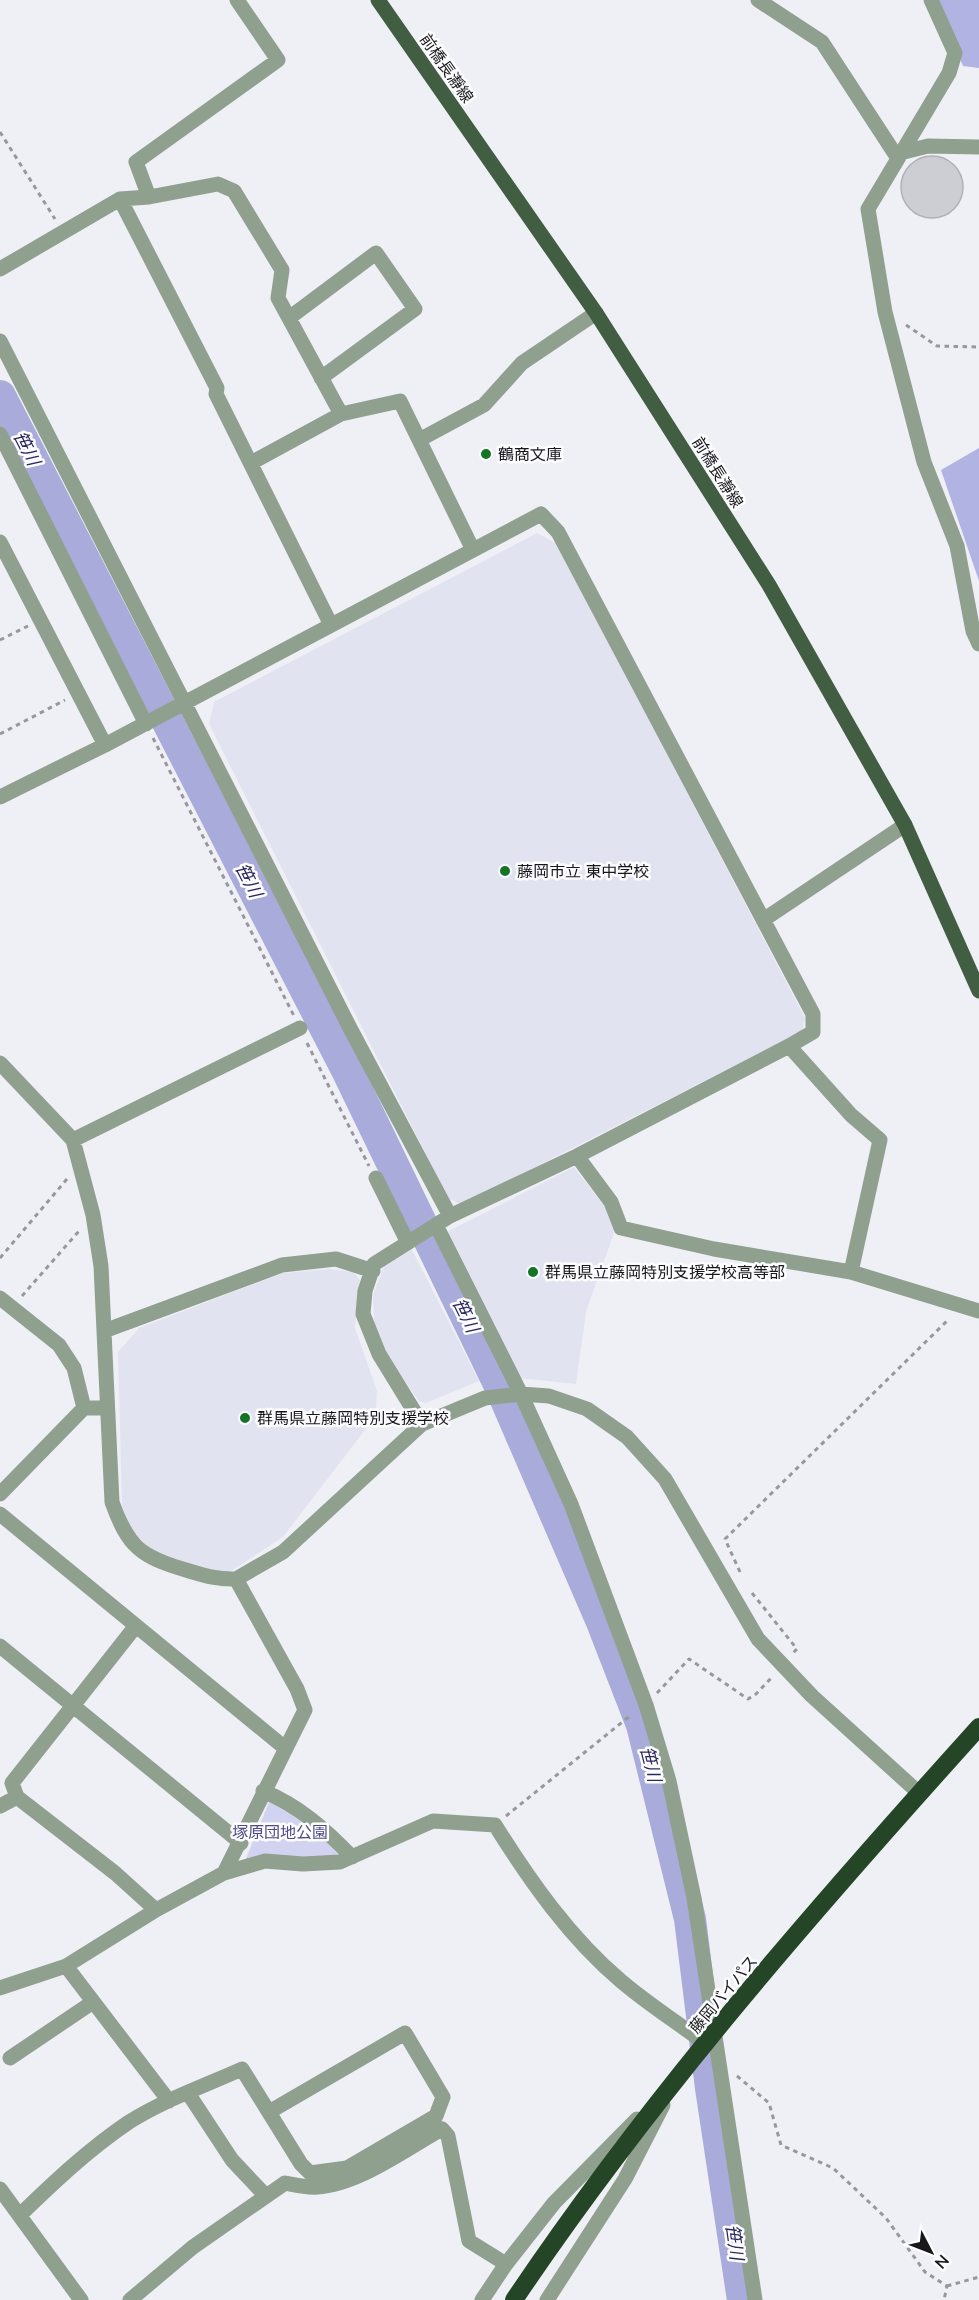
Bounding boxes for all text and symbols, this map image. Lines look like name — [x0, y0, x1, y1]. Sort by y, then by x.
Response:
street label: 前橋長瀞線 — [416, 29, 478, 107]
water label: 笹川 — [9, 427, 46, 471]
street label: 前橋長瀞線 — [688, 433, 748, 511]
place label: 鶴商文庫 — [498, 444, 562, 464]
marker: 鶴商文庫 — [479, 447, 493, 461]
water label: 笹川 — [231, 859, 268, 903]
place label: 藤岡市立 東中学校 — [517, 861, 649, 881]
marker: 藤岡市立 東中学校 — [498, 864, 512, 878]
place label: 群馬県立藤岡特別支援学校高等部 — [545, 1262, 785, 1282]
marker: 群馬県立藤岡特別支援学校高等部 — [526, 1265, 540, 1279]
water label: 笹川 — [448, 1294, 485, 1338]
place label: 群馬県立藤岡特別支援学校 — [257, 1408, 449, 1428]
marker: 群馬県立藤岡特別支援学校 — [238, 1411, 252, 1425]
water label: 笹川 — [635, 1744, 667, 1786]
park label: 塚原団地公園 — [232, 1822, 328, 1842]
street label: 藤岡バイパス — [685, 1951, 761, 2037]
north arrow — [901, 2222, 961, 2282]
water label: 笹川 — [721, 2223, 749, 2263]
text: N — [931, 2251, 954, 2273]

